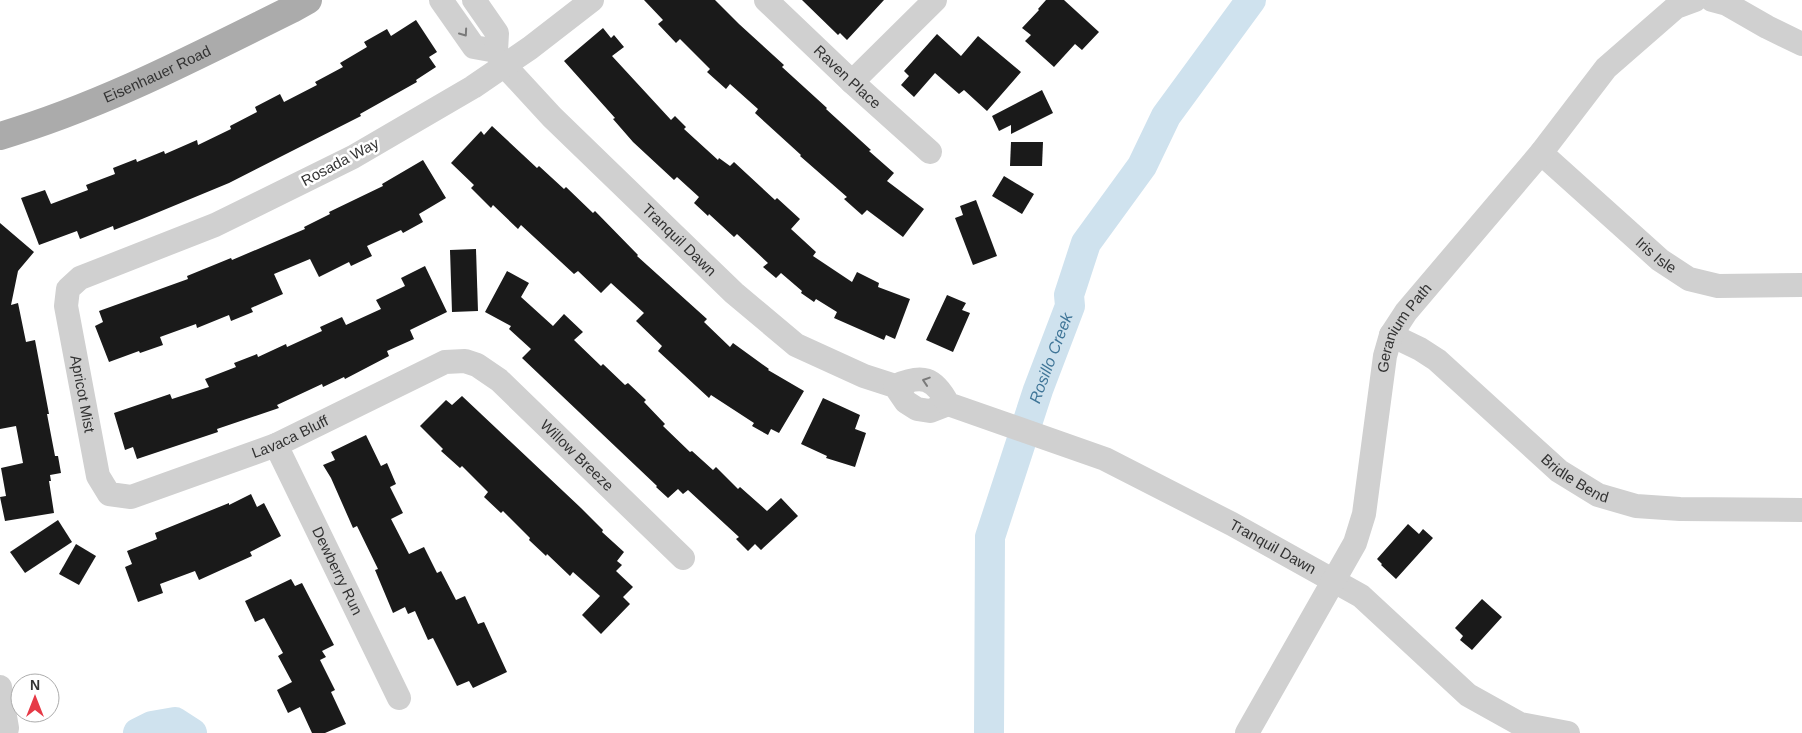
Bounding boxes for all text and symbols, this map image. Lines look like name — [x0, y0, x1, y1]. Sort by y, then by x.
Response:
one-way arrow — [458, 27, 467, 36]
street label: Raven Place — [811, 41, 885, 112]
street label: Eisenhauer Road — [101, 42, 213, 106]
street label: Rosada Way — [298, 134, 382, 189]
street label: Tranquil Dawn — [639, 200, 720, 279]
street label: Iris Isle — [1632, 233, 1680, 276]
street label: Geranium Path — [1374, 280, 1435, 374]
water label: Rosillo Creek — [1026, 310, 1076, 405]
street label: Apricot Mist — [67, 354, 99, 435]
one-way arrow — [922, 377, 931, 387]
street label: Lavaca Bluff — [249, 411, 332, 461]
street label: Willow Breeze — [537, 416, 617, 494]
street label: Bridle Bend — [1538, 450, 1611, 506]
street label: Tranquil Dawn — [1227, 515, 1319, 577]
street label: Dewberry Run — [309, 524, 366, 618]
north arrow — [10, 673, 60, 723]
text: N — [30, 677, 40, 693]

